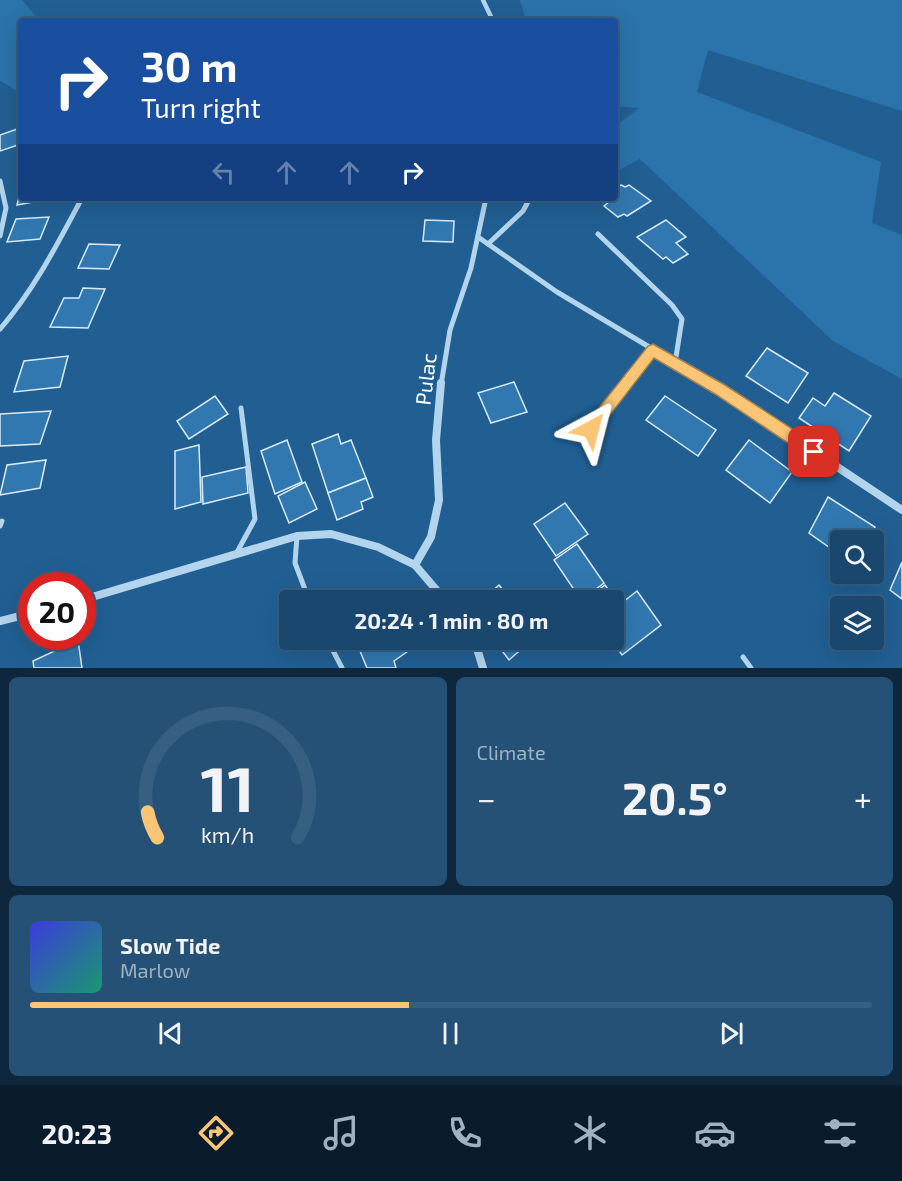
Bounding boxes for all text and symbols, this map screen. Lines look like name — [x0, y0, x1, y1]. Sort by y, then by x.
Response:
text: 30 m — [141, 40, 237, 90]
icon: right — [42, 42, 120, 120]
text: Turn right — [141, 91, 261, 123]
icon: left — [207, 156, 240, 189]
icon: ahead — [270, 156, 303, 189]
icon: ahead — [333, 156, 366, 189]
icon: right — [396, 156, 429, 189]
street label: Pulac — [409, 351, 441, 407]
position arrow — [559, 397, 623, 461]
pin — [788, 426, 839, 477]
icon: arrive — [797, 435, 830, 468]
map controls — [830, 530, 884, 650]
button: search — [830, 530, 884, 584]
speed limit sign: 20 — [18, 572, 96, 650]
button: layers — [830, 596, 884, 650]
text: 20:24 · 1 min · 80 m — [355, 607, 548, 633]
text: Climate — [477, 740, 546, 764]
text: 11 — [201, 750, 255, 825]
text: 20.5° — [622, 770, 728, 824]
text: − — [477, 778, 496, 818]
text: + — [854, 778, 872, 818]
text: km/h — [201, 823, 254, 848]
text: Slow Tide — [120, 932, 220, 958]
text: Marlow — [120, 958, 190, 982]
icon: previous — [154, 1017, 187, 1050]
icon: pause — [434, 1017, 467, 1050]
icon: next — [715, 1017, 748, 1050]
icon: directions — [195, 1112, 237, 1154]
icon: music — [320, 1112, 362, 1154]
icon: phone — [444, 1112, 486, 1154]
icon: climate — [569, 1112, 611, 1154]
icon: car — [694, 1112, 736, 1154]
icon: filters — [819, 1112, 861, 1154]
text: 20:23 — [41, 1117, 112, 1149]

